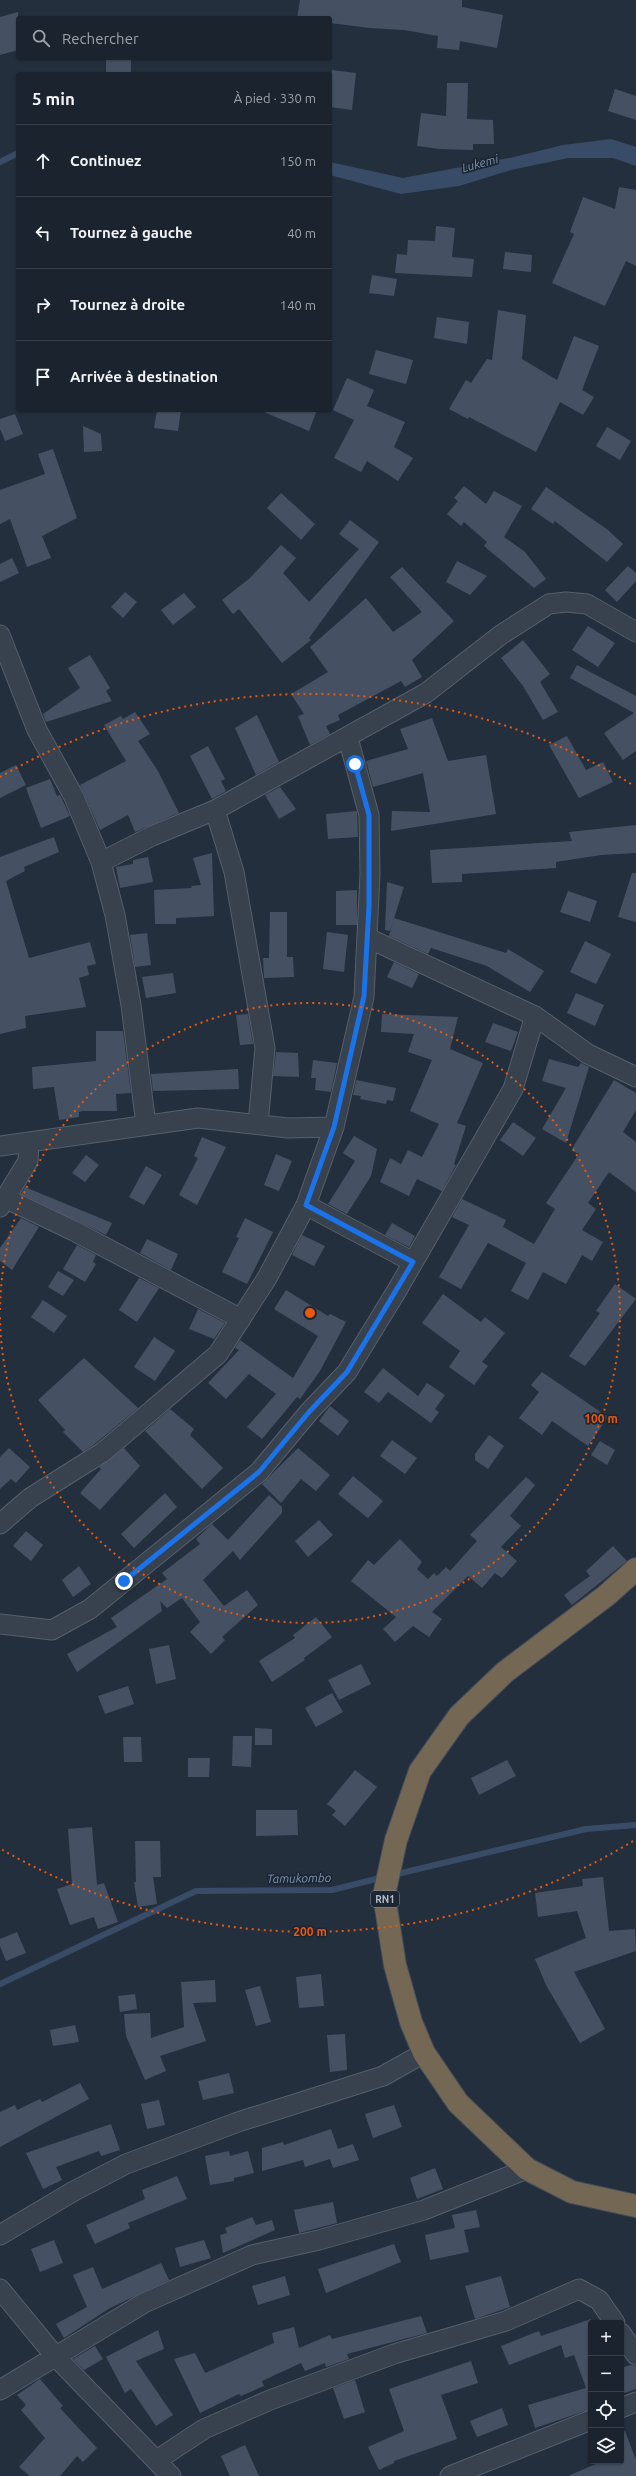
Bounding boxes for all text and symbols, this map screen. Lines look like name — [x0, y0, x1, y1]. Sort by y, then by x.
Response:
search box — [16, 16, 332, 60]
icon: search — [30, 27, 52, 49]
text: Rechercher — [62, 30, 139, 47]
text: 5 min — [32, 89, 75, 108]
text: À pied · 330 m — [234, 91, 316, 105]
icon: ahead — [32, 150, 54, 172]
text: Continuez — [70, 152, 141, 169]
water label: Lukemi — [460, 152, 501, 174]
text: 150 m — [280, 154, 316, 168]
icon: left — [32, 222, 54, 244]
text: Tournez à gauche — [70, 224, 193, 241]
text: 40 m — [287, 226, 316, 240]
icon: right — [32, 294, 54, 316]
text: Tournez à droite — [70, 296, 185, 313]
text: 140 m — [280, 298, 316, 312]
icon: arrive — [32, 366, 54, 388]
text: Arrivée à destination — [70, 368, 218, 385]
route start — [346, 755, 364, 773]
centre of rings — [303, 1306, 317, 1320]
text: 100 m — [584, 1412, 618, 1425]
route end — [115, 1572, 133, 1590]
water label: Tamukombo — [267, 1871, 332, 1885]
road number: RN1 — [371, 1891, 399, 1907]
text: 200 m — [293, 1925, 327, 1938]
map controls — [588, 2320, 624, 2464]
button: + — [588, 2320, 624, 2356]
button: − — [588, 2356, 624, 2392]
button: locate — [588, 2392, 624, 2428]
button: layers — [588, 2428, 624, 2464]

